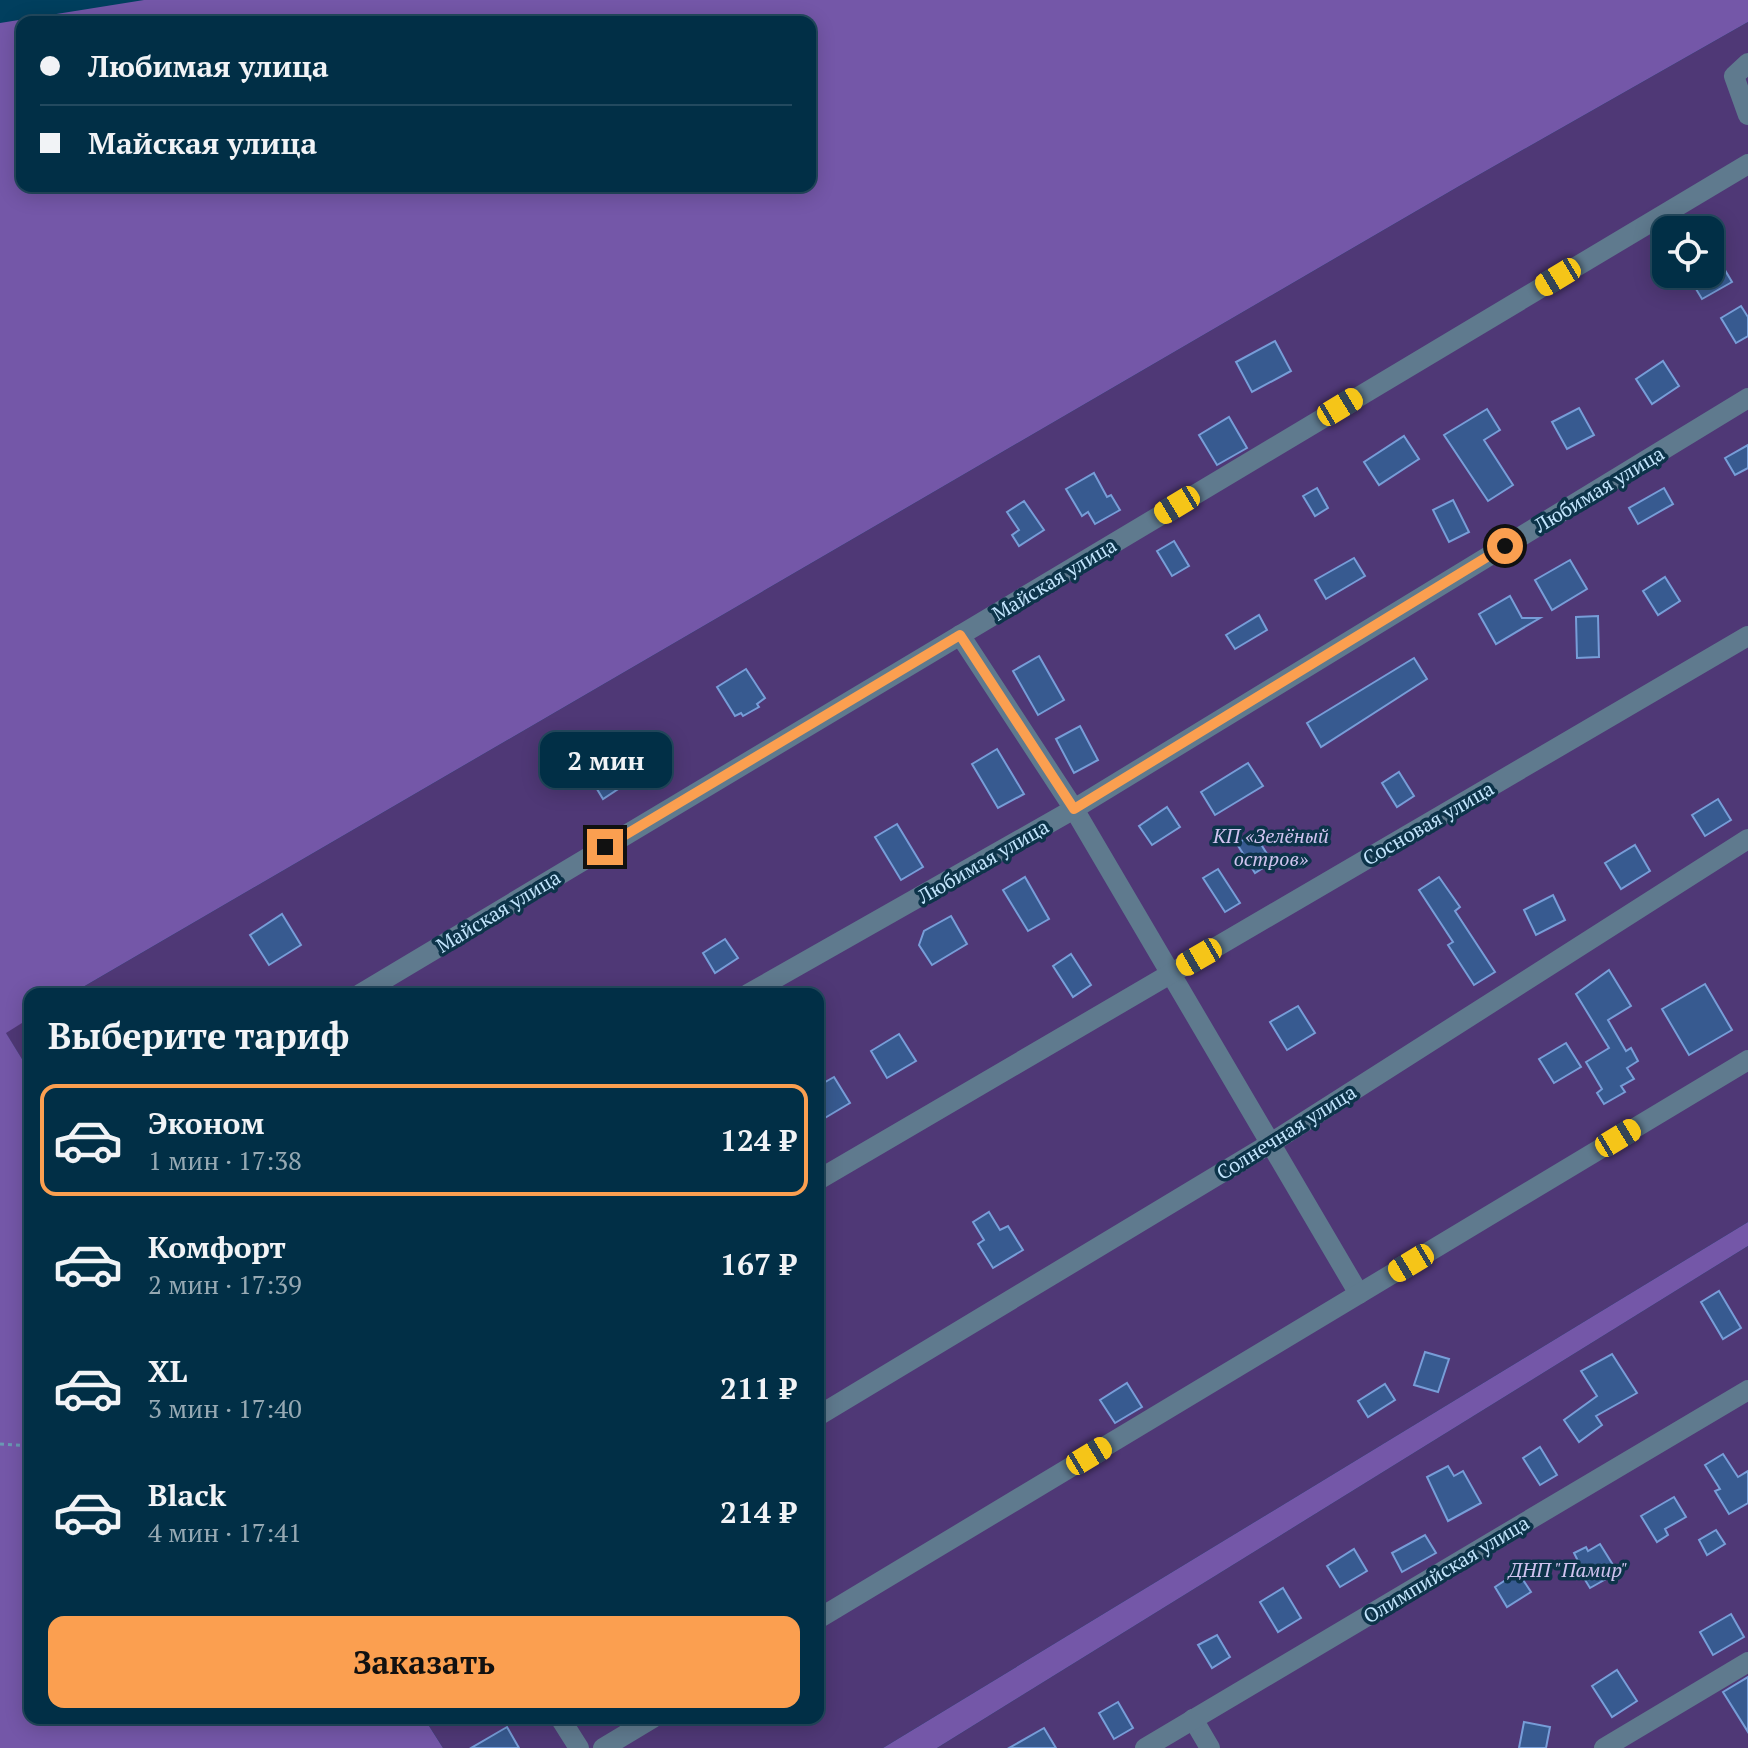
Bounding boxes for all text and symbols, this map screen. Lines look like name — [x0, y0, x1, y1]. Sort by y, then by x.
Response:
text: Любимая улица — [88, 46, 329, 86]
text: Майская улица — [88, 123, 317, 163]
map controls — [1652, 216, 1724, 288]
button: locate — [1652, 216, 1724, 288]
car — [1531, 254, 1585, 300]
car — [1313, 384, 1367, 430]
street label: Любимая улица — [1528, 440, 1669, 539]
car — [1150, 482, 1204, 528]
route start — [1487, 528, 1523, 564]
street label: Майская улица — [987, 531, 1121, 627]
callout: 2 мин — [539, 731, 671, 787]
text: 2 мин — [567, 743, 645, 777]
street label: Сосновая улица — [1357, 774, 1499, 872]
street label: Любимая улица — [912, 812, 1054, 910]
park label: КП «Зелёный остров» — [1212, 822, 1329, 872]
route end — [587, 829, 623, 865]
street label: Майская улица — [431, 863, 565, 959]
car — [1172, 935, 1226, 979]
text: Выберите тариф — [48, 1012, 349, 1059]
street label: Солнечная улица — [1211, 1078, 1361, 1186]
text: Эконом — [148, 1103, 264, 1143]
icon: car — [52, 1104, 124, 1176]
car — [1591, 1115, 1645, 1161]
text: 124 ₽ — [720, 1120, 796, 1160]
text: 1 мин · 17:38 — [148, 1143, 302, 1177]
text: Комфорт — [148, 1227, 286, 1267]
icon: car — [52, 1228, 124, 1300]
car — [1384, 1240, 1438, 1286]
text: 167 ₽ — [720, 1244, 796, 1284]
text: 2 мин · 17:39 — [148, 1267, 302, 1301]
text: XL — [148, 1351, 187, 1391]
icon: car — [52, 1352, 124, 1424]
text: 211 ₽ — [720, 1368, 796, 1408]
text: 3 мин · 17:40 — [148, 1391, 302, 1425]
car — [1062, 1433, 1116, 1479]
text: Black — [148, 1475, 226, 1515]
icon: car — [52, 1476, 124, 1548]
text: 214 ₽ — [720, 1492, 796, 1532]
street label: Олимпийская улица — [1358, 1509, 1534, 1629]
text: 4 мин · 17:41 — [148, 1515, 302, 1549]
park label: ДНП "Памир" — [1506, 1556, 1628, 1583]
button: Заказать — [48, 1616, 800, 1708]

